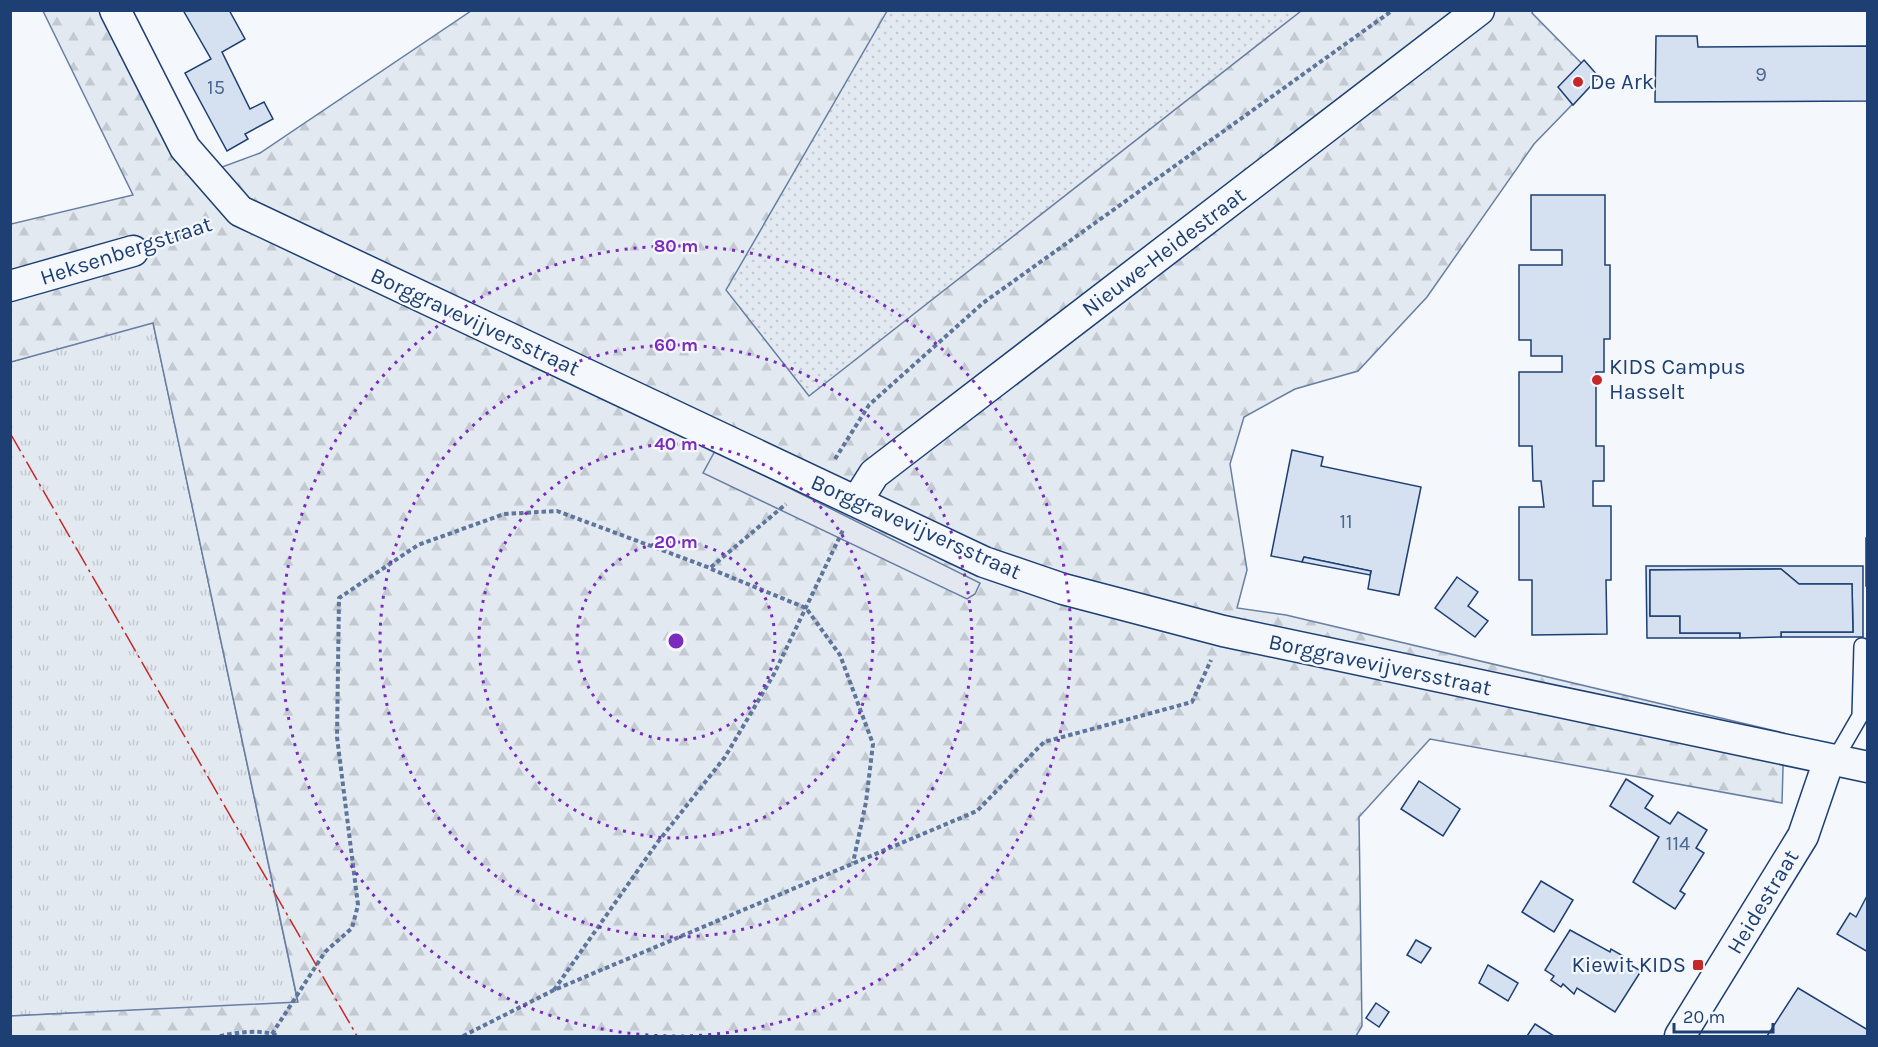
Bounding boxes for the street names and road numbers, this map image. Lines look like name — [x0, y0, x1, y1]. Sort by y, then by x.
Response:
street label: Nieuwe-Heidestraat — [1077, 182, 1251, 322]
street label: Heksenbergstraat — [37, 211, 215, 291]
street label: Borggravevijversstraat — [367, 262, 583, 382]
street label: Borggravevijversstraat — [807, 469, 1025, 585]
street label: Borggravevijversstraat — [1266, 629, 1494, 701]
street label: Heidestraat — [1722, 845, 1804, 959]

